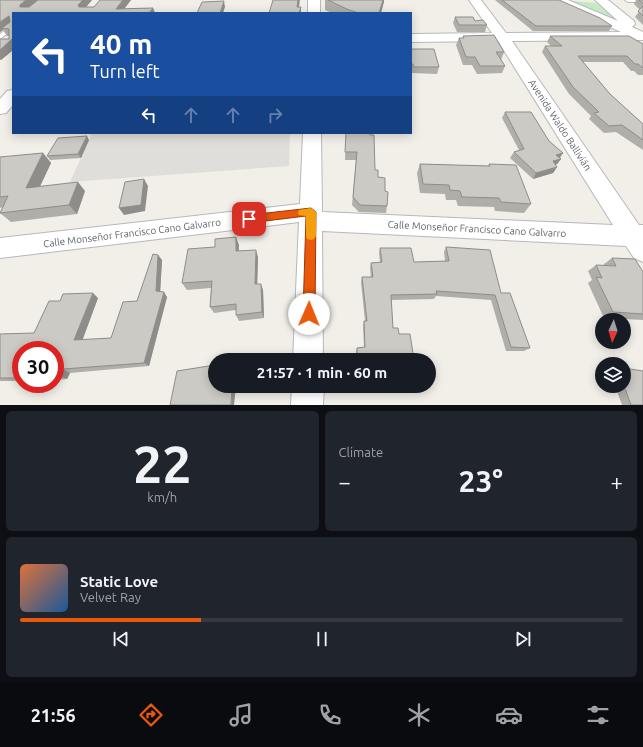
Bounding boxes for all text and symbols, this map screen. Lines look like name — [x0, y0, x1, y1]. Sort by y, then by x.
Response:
icon: left — [24, 28, 76, 80]
text: 40 m — [90, 28, 152, 59]
text: Turn left — [90, 61, 160, 81]
street label: Avenida Waldo Ballivián — [526, 77, 594, 173]
icon: left — [138, 104, 160, 126]
icon: ahead — [180, 104, 202, 126]
icon: ahead — [222, 104, 244, 126]
icon: right — [264, 104, 286, 126]
pin — [232, 202, 266, 236]
icon: arrive — [238, 208, 260, 230]
street label: Calle Monseñor Francisco Cano Galvarro — [43, 217, 222, 249]
street label: Calle Monseñor Francisco Cano Galvarro — [387, 219, 567, 239]
position arrow — [288, 293, 330, 335]
north arrow — [595, 313, 631, 349]
map controls — [595, 313, 631, 393]
speed limit sign: 30 — [12, 341, 64, 393]
button: layers — [595, 357, 631, 393]
text: 21:57 · 1 min · 60 m — [257, 364, 387, 381]
text: 22 — [133, 435, 192, 493]
text: Climate — [339, 445, 383, 459]
text: 23° — [459, 464, 503, 498]
text: − — [339, 469, 351, 494]
text: + — [611, 469, 623, 494]
text: km/h — [147, 490, 177, 504]
text: Static Love — [80, 573, 158, 590]
text: Velvet Ray — [80, 590, 141, 604]
icon: previous — [110, 628, 132, 650]
icon: pause — [311, 628, 333, 650]
icon: next — [512, 628, 534, 650]
icon: directions — [137, 701, 165, 729]
icon: music — [227, 701, 255, 729]
icon: phone — [316, 701, 344, 729]
icon: climate — [405, 701, 433, 729]
icon: car — [495, 701, 523, 729]
icon: filters — [584, 701, 612, 729]
text: 21:56 — [31, 705, 76, 725]

